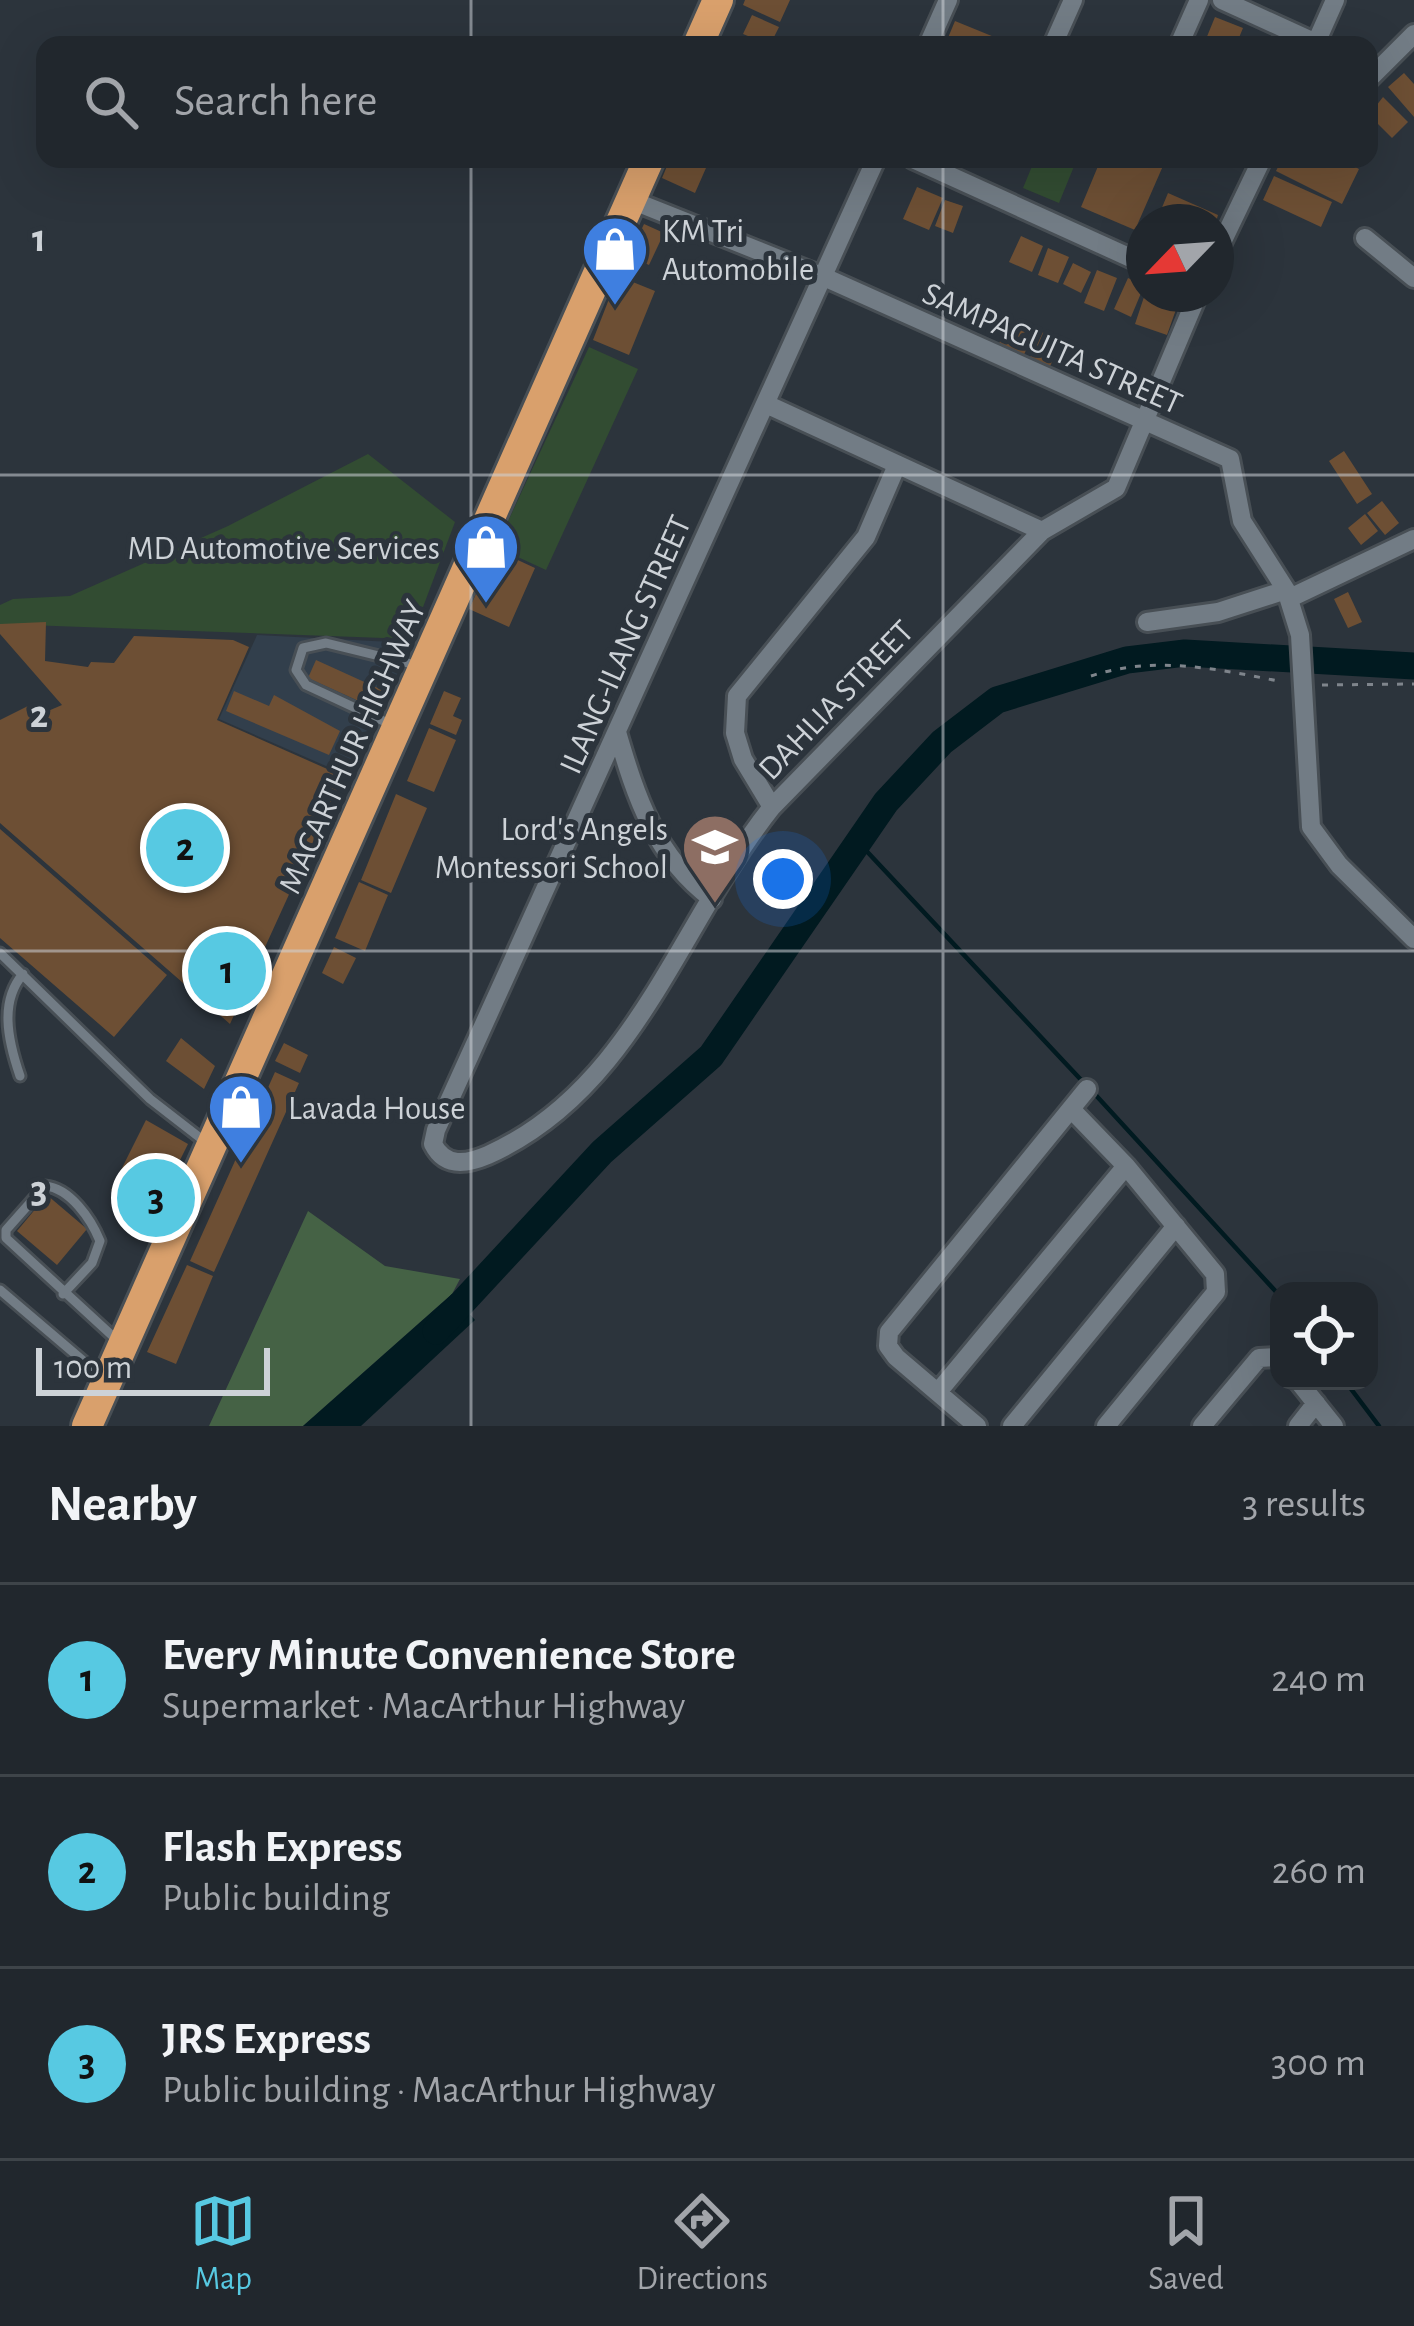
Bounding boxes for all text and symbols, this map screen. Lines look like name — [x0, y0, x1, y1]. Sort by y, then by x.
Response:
search box — [36, 36, 1378, 168]
icon: search — [78, 69, 144, 135]
text: Search here — [174, 79, 377, 124]
north arrow — [1126, 204, 1234, 312]
shop icon: KM Tri Automobile — [580, 214, 650, 308]
place label: KM Tri Automobile — [662, 216, 814, 287]
text: 1 — [32, 220, 46, 259]
street label: SAMPAGUITA STREET — [917, 277, 1187, 421]
street label: ILANG-ILANG STREET — [554, 511, 698, 779]
shop icon: MD Automotive Services — [451, 512, 521, 606]
place label: MD Automotive Services — [128, 533, 440, 566]
street label: MACARTHUR HIGHWAY — [274, 595, 433, 899]
street label: DAHLIA STREET — [753, 615, 921, 787]
text: 2 — [30, 696, 48, 735]
pin: 2 — [146, 803, 224, 893]
school or university icon: Lord's Angels Montessori School — [680, 812, 750, 906]
place label: Lord's Angels Montessori School — [435, 814, 668, 885]
your location — [753, 849, 813, 909]
pin: 1 — [188, 926, 266, 1016]
shop icon: Lavada House — [206, 1072, 276, 1166]
place label: Lavada House — [288, 1093, 465, 1126]
pin: 3 — [117, 1153, 195, 1243]
text: 3 — [31, 1171, 47, 1210]
map controls — [1270, 1282, 1378, 1390]
button: locate — [1270, 1282, 1378, 1390]
scale bar — [36, 1342, 270, 1395]
text: 100 m — [54, 1352, 132, 1385]
text: Nearby — [48, 1479, 197, 1530]
text: 3 results — [1242, 1485, 1366, 1524]
text: Every Minute Convenience Store — [162, 1633, 736, 1678]
text: 1 — [80, 1660, 94, 1699]
text: 240 m — [1271, 1660, 1366, 1699]
text: Supermarket · MacArthur Highway — [162, 1687, 685, 1726]
text: Flash Express — [162, 1825, 403, 1870]
text: 2 — [78, 1852, 96, 1891]
text: 260 m — [1272, 1852, 1366, 1891]
text: Public building — [162, 1879, 390, 1918]
text: JRS Express — [162, 2017, 371, 2062]
text: 3 — [79, 2044, 95, 2083]
text: 300 m — [1271, 2044, 1366, 2083]
text: Public building · MacArthur Highway — [162, 2071, 716, 2110]
tab: Map — [190, 2188, 256, 2300]
tab: Directions — [636, 2188, 768, 2300]
tab: Saved — [1148, 2188, 1224, 2300]

